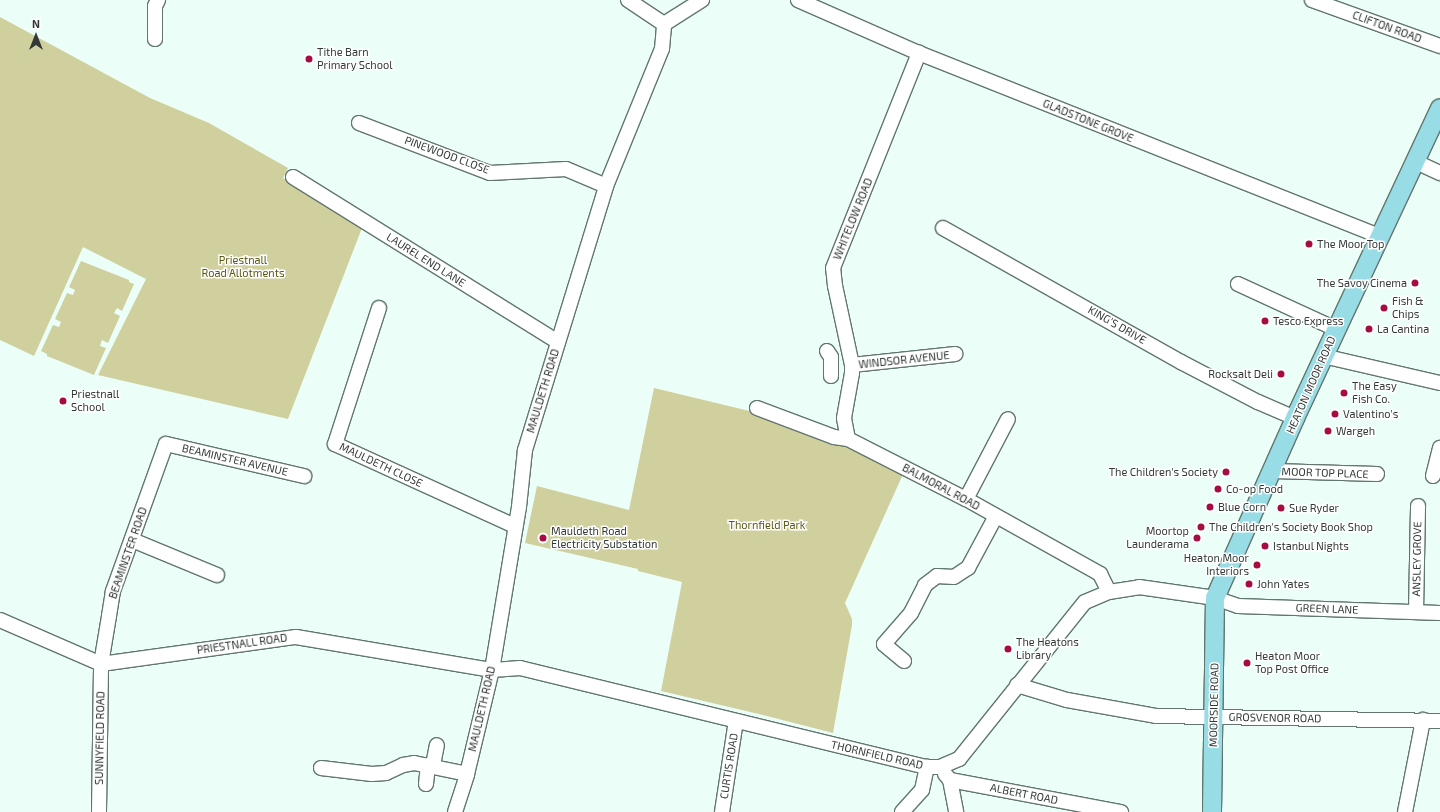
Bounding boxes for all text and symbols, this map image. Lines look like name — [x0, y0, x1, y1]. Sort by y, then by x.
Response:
street label: CLIFTON ROAD — [1351, 8, 1423, 46]
north arrow — [16, 16, 56, 56]
text: N — [32, 17, 40, 30]
place label: Tithe Barn Primary School — [317, 46, 393, 72]
marker: Tithe Barn Primary School — [304, 54, 314, 64]
street label: GLADSTONE GROVE — [1041, 97, 1135, 145]
street label: PINEWOOD CLOSE — [403, 133, 491, 177]
street label: WHITELOW ROAD — [831, 176, 875, 262]
street label: LAUREL END LANE — [384, 230, 468, 290]
place label: The Moor Top — [1317, 237, 1385, 251]
marker: The Moor Top — [1304, 239, 1314, 249]
park label: Priestnall Road Allotments — [201, 254, 285, 280]
place label: The Savoy Cinema — [1316, 276, 1407, 290]
marker: The Savoy Cinema — [1410, 278, 1420, 288]
place label: Fish & Chips — [1392, 295, 1424, 321]
street label: KING'S DRIVE — [1086, 303, 1148, 347]
marker: Fish & Chips — [1379, 303, 1389, 313]
place label: Tesco Express — [1273, 314, 1343, 328]
marker: Tesco Express — [1260, 316, 1270, 326]
place label: La Cantina — [1377, 322, 1429, 336]
marker: La Cantina — [1364, 324, 1374, 334]
street label: HEATON MOOR ROAD — [1284, 334, 1338, 436]
street label: MAULDETH ROAD — [524, 347, 562, 435]
street label: WINDSOR AVENUE — [858, 349, 950, 371]
place label: Rocksalt Deli — [1208, 367, 1273, 381]
marker: Rocksalt Deli — [1276, 369, 1286, 379]
place label: The Easy Fish Co. — [1352, 380, 1397, 406]
place label: Priestnall School — [71, 388, 119, 414]
marker: The Easy Fish Co. — [1339, 388, 1349, 398]
marker: Priestnall School — [58, 396, 68, 406]
place label: Valentino's — [1343, 407, 1398, 421]
marker: Valentino's — [1330, 409, 1340, 419]
place label: Wargeh — [1336, 424, 1375, 438]
marker: Wargeh — [1323, 426, 1333, 436]
street label: MAULDETH CLOSE — [337, 440, 425, 490]
street label: BEAMINSTER AVENUE — [181, 441, 289, 479]
street label: BALMORAL ROAD — [900, 461, 982, 513]
place label: The Children's Society — [1109, 465, 1218, 479]
street label: MOOR TOP PLACE — [1281, 465, 1369, 481]
marker: The Children's Society — [1221, 467, 1231, 477]
place label: Co-op Food — [1226, 482, 1283, 496]
marker: Co-op Food — [1213, 484, 1223, 494]
place label: Blue Corn — [1218, 500, 1266, 514]
place label: Sue Ryder — [1289, 501, 1339, 515]
marker: Blue Corn — [1205, 502, 1215, 512]
marker: Sue Ryder — [1276, 503, 1286, 513]
street label: BEAMINSTER ROAD — [106, 505, 150, 601]
park label: Thornfield Park — [729, 518, 805, 532]
place label: The Children's Society Book Shop — [1209, 520, 1373, 534]
street label: ANSLEY GROVE — [1410, 521, 1424, 597]
marker: The Children's Society Book Shop — [1196, 522, 1206, 532]
place label: Mauldeth Road Electricity Substation — [551, 525, 658, 551]
place label: Moortop Launderama — [1126, 525, 1189, 551]
marker: Mauldeth Road Electricity Substation — [538, 533, 548, 543]
marker: Moortop Launderama — [1192, 533, 1202, 543]
place label: Istanbul Nights — [1273, 539, 1349, 553]
marker: Istanbul Nights — [1260, 541, 1270, 551]
place label: Heaton Moor Interiors — [1184, 552, 1249, 578]
marker: Heaton Moor Interiors — [1252, 560, 1262, 570]
place label: John Yates — [1257, 577, 1310, 591]
marker: John Yates — [1244, 579, 1254, 589]
street label: GREEN LANE — [1295, 601, 1359, 617]
street label: PRIESTNALL ROAD — [196, 631, 288, 657]
place label: The Heatons Library — [1016, 636, 1079, 662]
marker: The Heatons Library — [1003, 644, 1013, 654]
place label: Heaton Moor Top Post Office — [1255, 650, 1329, 676]
marker: Heaton Moor Top Post Office — [1242, 658, 1252, 668]
street label: MOORSIDE ROAD — [1207, 663, 1221, 747]
street label: MAULDETH ROAD — [466, 665, 498, 753]
street label: SUNNYFIELD ROAD — [93, 691, 107, 785]
street label: GROSVENOR ROAD — [1229, 711, 1321, 725]
street label: CURTIS ROAD — [717, 732, 741, 800]
street label: THORNFIELD ROAD — [830, 738, 924, 772]
street label: ALBERT ROAD — [989, 781, 1059, 807]

